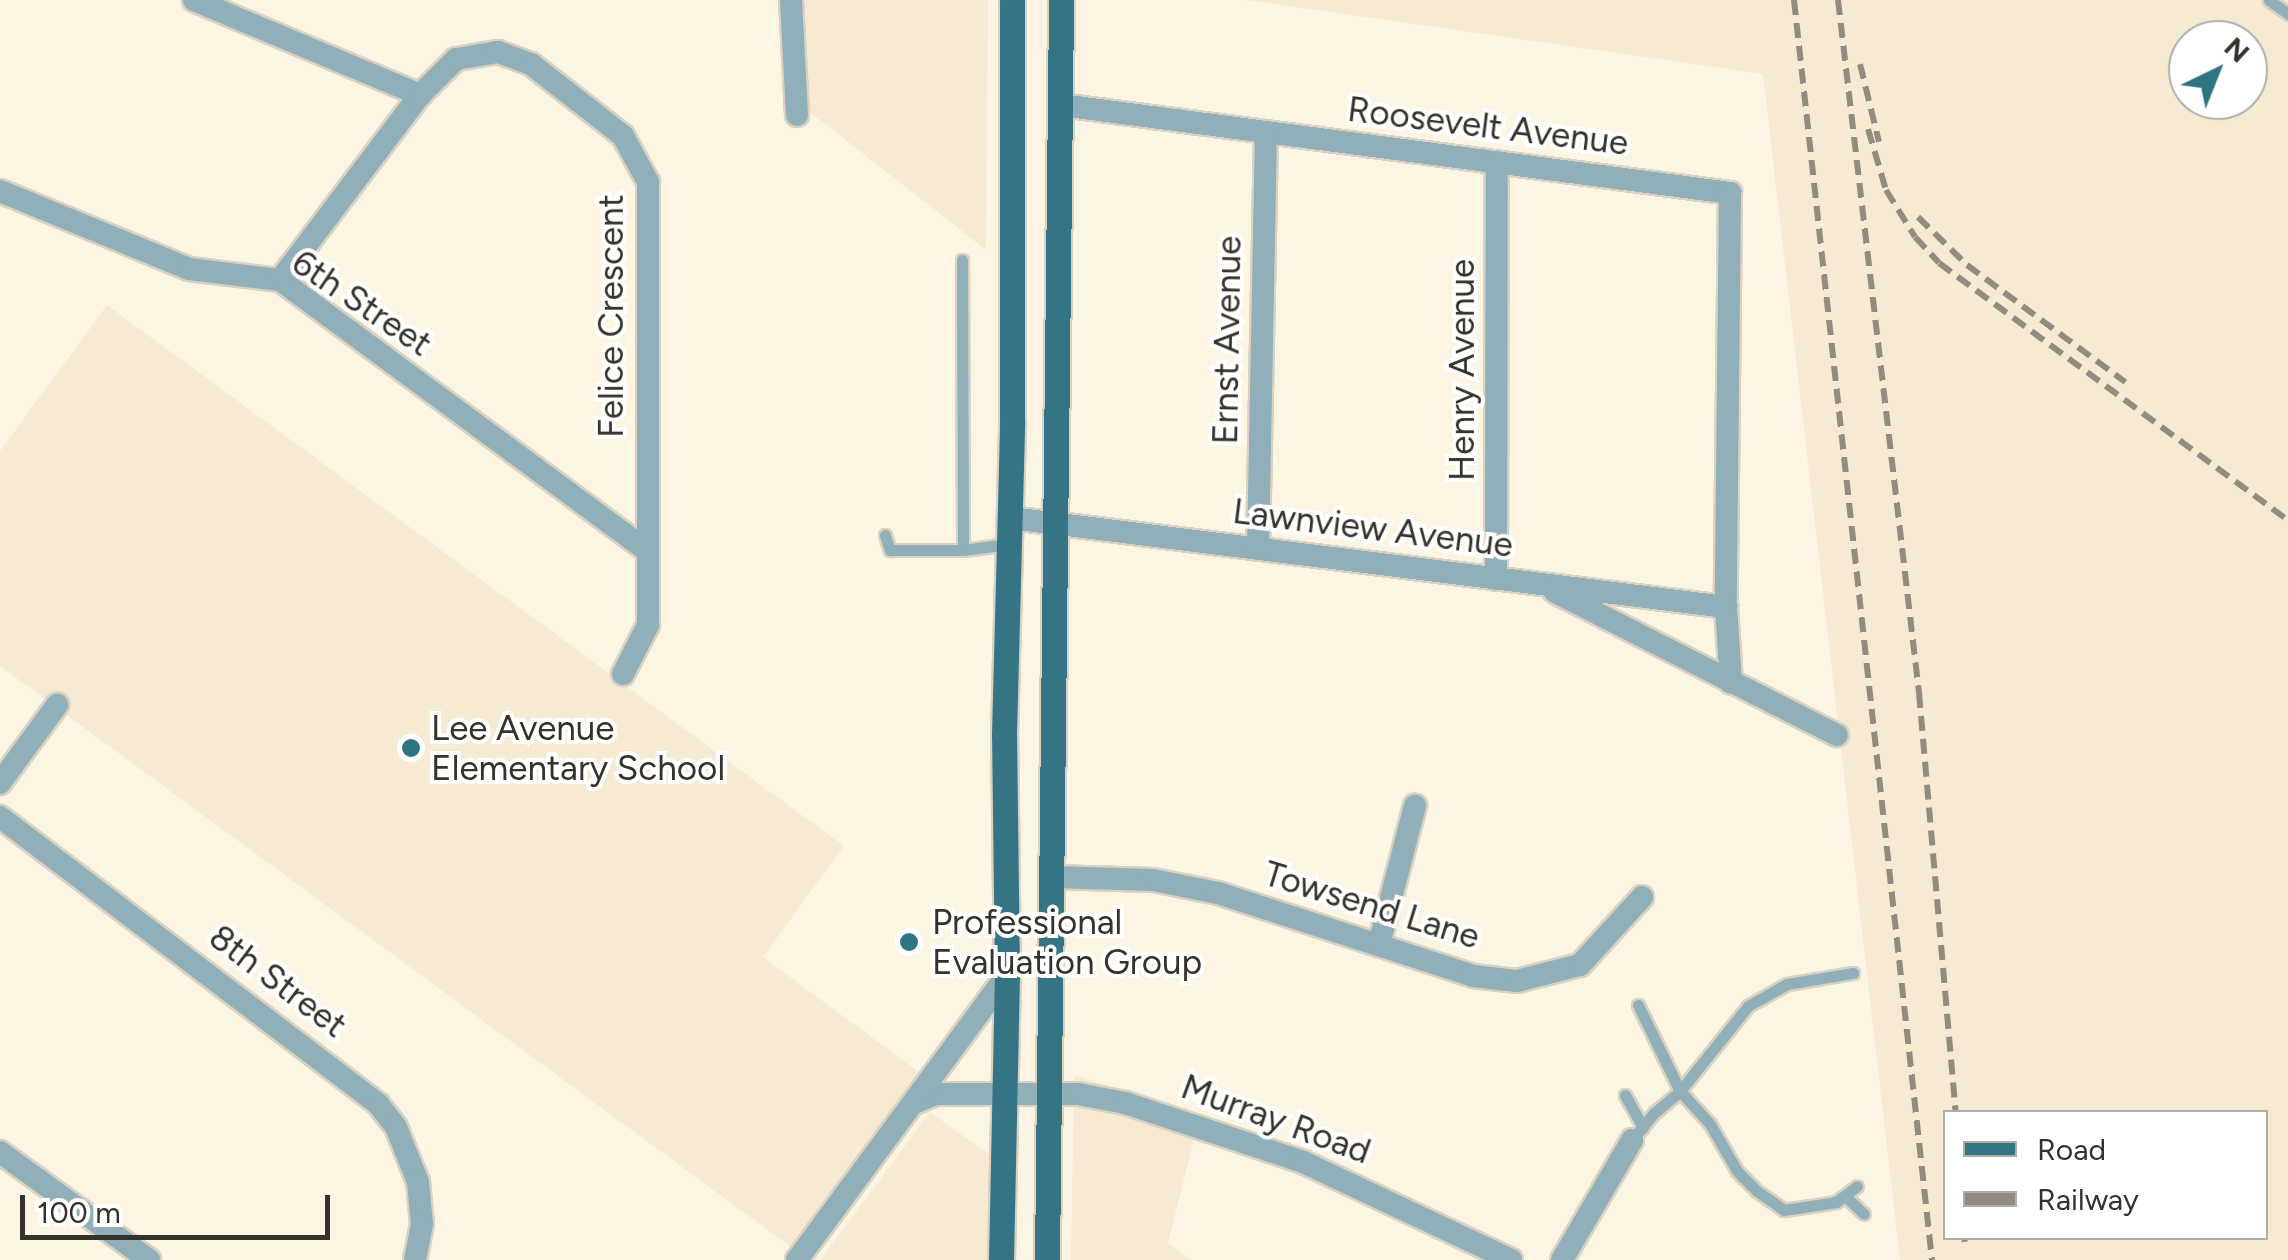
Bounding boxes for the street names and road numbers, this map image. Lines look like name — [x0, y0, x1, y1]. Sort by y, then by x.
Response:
street label: Roosevelt Avenue — [1345, 88, 1631, 164]
street label: Felice Crescent — [590, 194, 632, 438]
street label: Ernst Avenue — [1204, 235, 1250, 445]
street label: 6th Street — [284, 241, 440, 365]
street label: Henry Avenue — [1441, 259, 1483, 481]
street label: Lawnview Avenue — [1231, 490, 1515, 566]
street label: Towsend Lane — [1259, 852, 1485, 958]
street label: 8th Street — [201, 916, 355, 1046]
street label: Murray Road — [1176, 1065, 1376, 1173]

